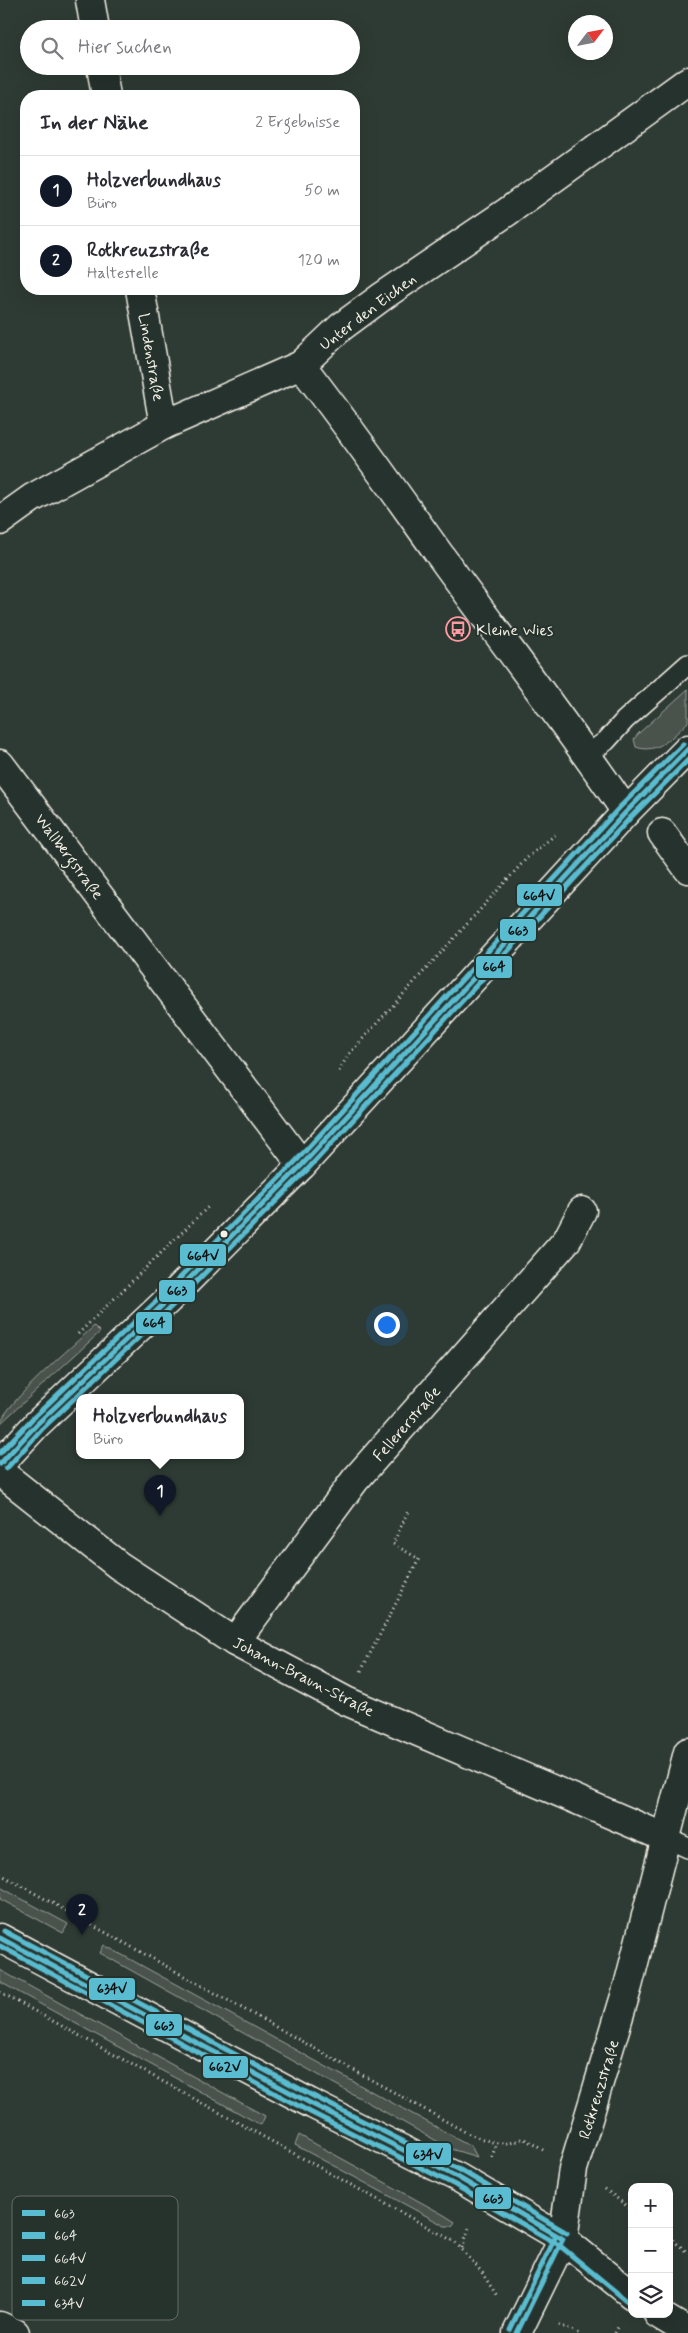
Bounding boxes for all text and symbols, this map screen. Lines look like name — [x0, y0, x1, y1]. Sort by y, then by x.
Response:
north arrow — [568, 15, 613, 60]
search box — [20, 20, 360, 75]
icon: search — [38, 34, 66, 62]
text: Hier suchen — [78, 35, 172, 60]
text: In der Nähe — [40, 109, 148, 137]
text: 2 Ergebnisse — [255, 112, 340, 133]
text: Holzverbundhaus — [87, 168, 221, 193]
text: 1 — [52, 180, 60, 201]
text: 50 m — [304, 180, 340, 201]
text: Büro — [87, 193, 117, 214]
text: Rotkreuzstraße — [87, 238, 209, 263]
text: 2 — [52, 250, 60, 271]
text: 120 m — [298, 250, 340, 271]
text: Haltestelle — [87, 263, 159, 284]
street label: Unter den Eichen — [315, 269, 421, 356]
street label: Lindenstraße — [132, 312, 169, 403]
bus stop icon: Kleine Wies — [445, 616, 471, 642]
place label: Kleine Wies — [476, 620, 553, 641]
street label: Wallbergstraße — [29, 810, 108, 905]
line badge: 664V — [516, 883, 563, 907]
text: 664V — [523, 887, 555, 905]
line badge: 663 — [499, 918, 537, 942]
text: 663 — [508, 922, 529, 940]
line badge: 664 — [475, 955, 513, 979]
text: 664 — [482, 958, 506, 976]
unlabelled marker — [219, 1229, 229, 1239]
line badge: 664V — [179, 1243, 227, 1267]
text: 664V — [187, 1247, 219, 1265]
line badge: 663 — [158, 1279, 196, 1303]
text: 663 — [167, 1282, 188, 1300]
line badge: 664 — [135, 1311, 173, 1335]
your location — [374, 1312, 400, 1338]
text: 664 — [142, 1314, 166, 1332]
street label: Fellererstraße — [369, 1382, 446, 1466]
popup — [76, 1394, 244, 1459]
text: Holzverbundhaus — [93, 1404, 227, 1429]
text: Büro — [93, 1429, 123, 1450]
pin: 1 — [144, 1475, 176, 1516]
street label: Johann-Braun-Straße — [229, 1633, 378, 1722]
pin: 2 — [66, 1894, 98, 1935]
line badge: 634V — [88, 1977, 136, 2001]
text: 634V — [97, 1980, 127, 1998]
line badge: 663 — [145, 2013, 183, 2037]
text: 663 — [154, 2017, 175, 2035]
street label: Rotkreuzstraße — [574, 2037, 625, 2142]
line badge: 662V — [202, 2055, 249, 2079]
text: 662V — [209, 2058, 241, 2076]
line badge: 634V — [405, 2142, 452, 2166]
text: 634V — [413, 2146, 443, 2164]
map controls — [628, 2183, 673, 2318]
button: + — [628, 2183, 673, 2228]
line badge: 663 — [474, 2186, 512, 2210]
text: 663 — [483, 2190, 504, 2208]
legend — [12, 2196, 178, 2320]
text: 663 — [54, 2205, 75, 2223]
text: 664 — [54, 2227, 77, 2245]
button: − — [628, 2228, 673, 2273]
text: 664V — [54, 2250, 86, 2268]
text: 662V — [54, 2272, 86, 2290]
button: layers — [628, 2273, 673, 2318]
text: 634V — [54, 2295, 84, 2313]

